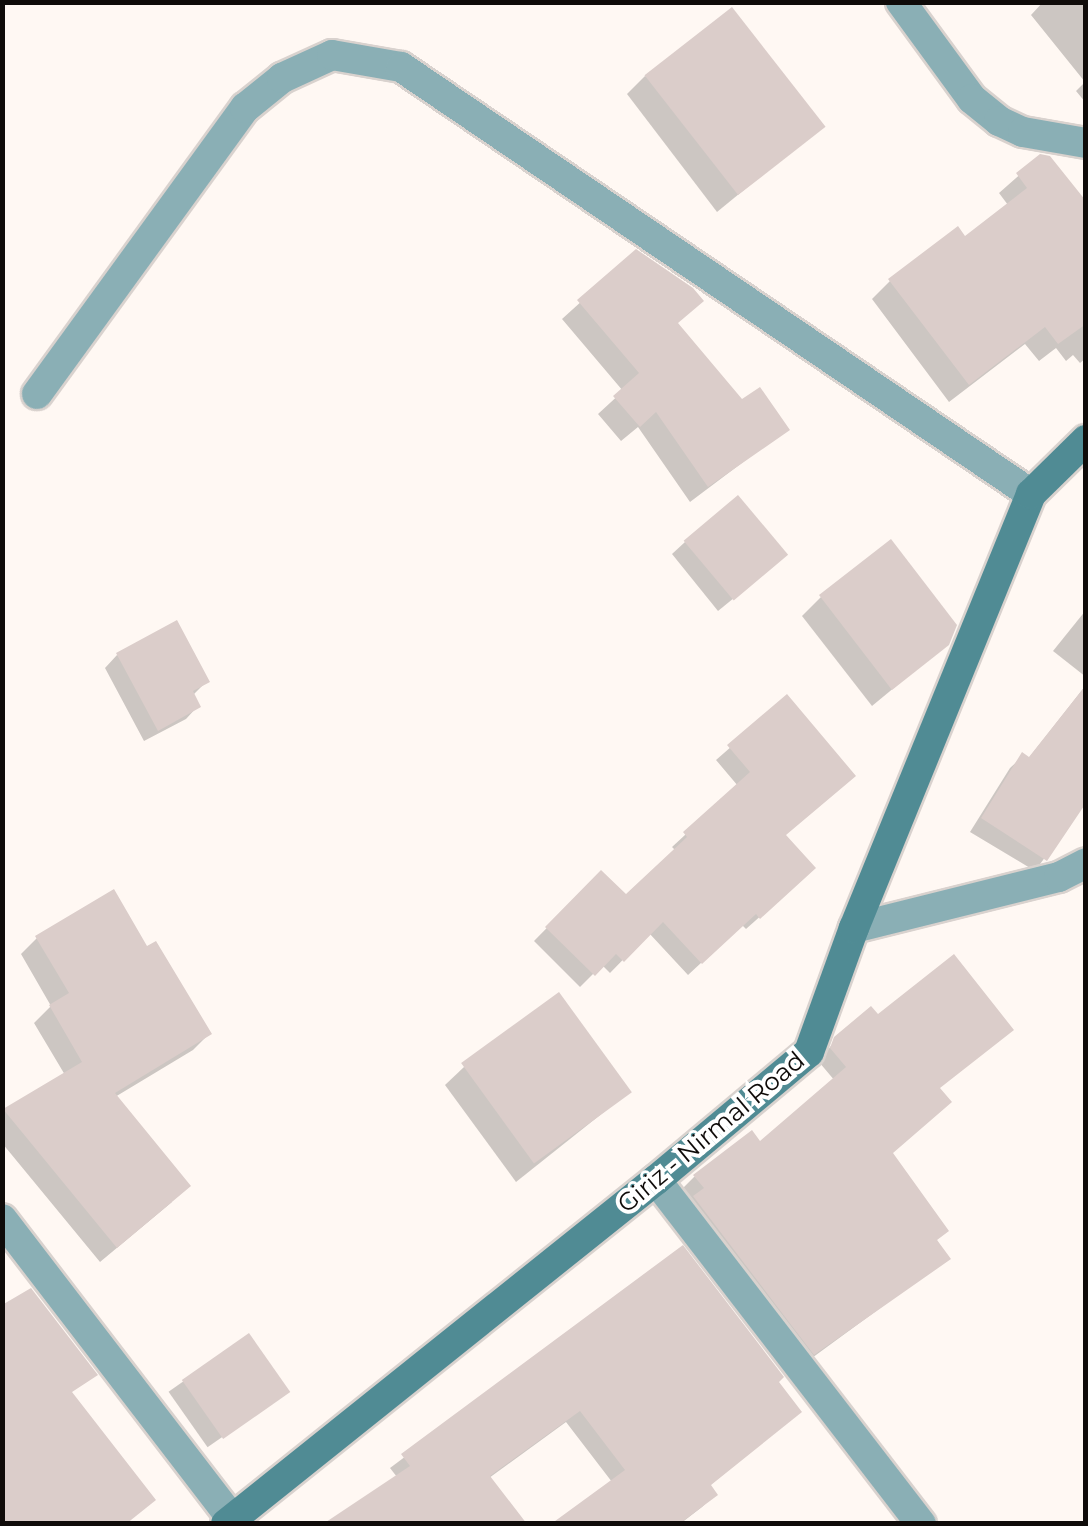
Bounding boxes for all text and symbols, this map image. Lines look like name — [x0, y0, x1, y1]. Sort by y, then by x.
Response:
street label: Giriz - Nirmal Road — [611, 1045, 811, 1219]

